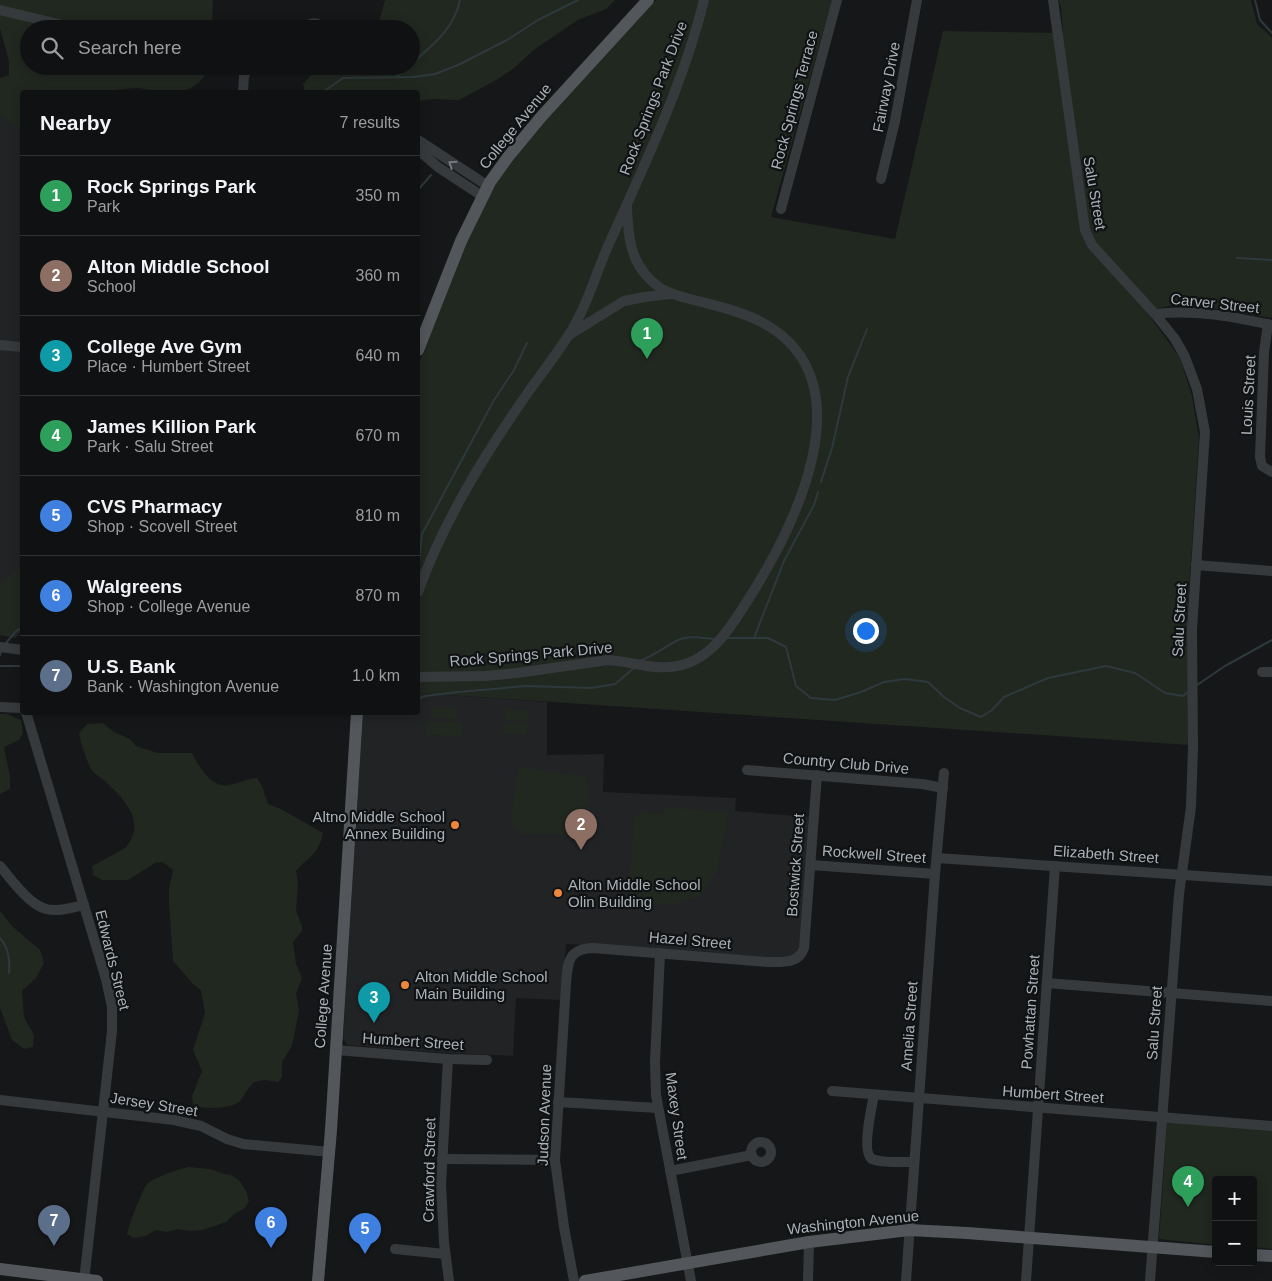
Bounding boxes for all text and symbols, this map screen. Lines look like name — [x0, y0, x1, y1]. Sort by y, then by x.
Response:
street label: Rock Springs Park Drive — [616, 19, 690, 177]
search box — [20, 20, 420, 75]
street label: Rock Springs Terrace — [767, 29, 821, 171]
icon: search — [38, 34, 66, 62]
text: Search here — [78, 37, 182, 58]
street label: Fairway Drive — [869, 40, 903, 134]
street label: College Avenue — [475, 80, 555, 172]
text: Nearby — [40, 111, 111, 134]
text: 7 results — [340, 114, 400, 131]
street label: Salu Street — [1080, 155, 1110, 232]
one-way arrow — [449, 161, 458, 170]
text: Rock Springs Park — [87, 176, 256, 197]
text: 1 — [52, 187, 60, 204]
text: 350 m — [356, 187, 400, 204]
text: Park — [87, 198, 120, 215]
text: Alton Middle School — [87, 256, 270, 277]
text: 2 — [52, 267, 60, 284]
text: 360 m — [356, 267, 400, 284]
text: School — [87, 278, 136, 295]
street label: Carver Street — [1170, 290, 1261, 316]
pin: 1 — [631, 318, 663, 359]
text: College Ave Gym — [87, 336, 242, 357]
text: 3 — [52, 347, 60, 364]
text: 640 m — [356, 347, 400, 364]
street label: Louis Street — [1237, 354, 1259, 435]
text: Place · Humbert Street — [87, 358, 250, 375]
text: James Killion Park — [87, 416, 256, 437]
text: 4 — [52, 427, 60, 444]
text: 670 m — [356, 427, 400, 444]
text: Park · Salu Street — [87, 438, 213, 455]
text: CVS Pharmacy — [87, 496, 222, 517]
text: 5 — [52, 507, 60, 524]
text: 810 m — [356, 507, 400, 524]
text: Shop · Scovell Street — [87, 518, 237, 535]
text: Walgreens — [87, 576, 182, 597]
street label: Salu Street — [1169, 582, 1189, 658]
text: 6 — [52, 587, 60, 604]
text: 870 m — [356, 587, 400, 604]
text: Shop · College Avenue — [87, 598, 250, 615]
your location — [853, 618, 879, 644]
street label: Rock Springs Park Drive — [449, 638, 613, 670]
text: U.S. Bank — [87, 656, 176, 677]
text: 7 — [52, 667, 60, 684]
text: 1.0 km — [352, 667, 400, 684]
text: Bank · Washington Avenue — [87, 678, 279, 695]
street label: Country Club Drive — [782, 749, 910, 777]
place label: Altno Middle School Annex Building — [312, 808, 445, 842]
pin: 2 — [565, 809, 597, 850]
street label: Bostwick Street — [783, 812, 807, 917]
marker: Altno Middle School Annex Building — [449, 819, 461, 831]
street label: Rockwell Street — [821, 842, 927, 866]
street label: Elizabeth Street — [1053, 842, 1160, 866]
place label: Alton Middle School Olin Building — [568, 876, 701, 910]
marker: Alton Middle School Olin Building — [552, 887, 564, 899]
street label: Edwards Street — [92, 908, 134, 1013]
street label: Hazel Street — [648, 928, 733, 952]
street label: College Avenue — [311, 943, 335, 1049]
street label: Powhattan Street — [1018, 953, 1043, 1070]
place label: Alton Middle School Main Building — [415, 968, 548, 1002]
marker: Alton Middle School Main Building — [399, 979, 411, 991]
street label: Amelia Street — [897, 980, 921, 1072]
pin: 3 — [358, 982, 390, 1023]
street label: Salu Street — [1143, 985, 1165, 1061]
street label: Humbert Street — [362, 1029, 465, 1053]
street label: Judson Avenue — [534, 1064, 554, 1166]
street label: Maxey Street — [662, 1071, 692, 1162]
street label: Humbert Street — [1002, 1082, 1105, 1106]
street label: Jersey Street — [109, 1089, 200, 1119]
street label: Crawford Street — [420, 1117, 438, 1223]
pin: 4 — [1172, 1166, 1204, 1207]
map controls — [1212, 1176, 1257, 1266]
button: + — [1212, 1176, 1257, 1221]
pin: 7 — [38, 1205, 70, 1246]
pin: 6 — [255, 1207, 287, 1248]
street label: Washington Avenue — [786, 1207, 920, 1237]
pin: 5 — [349, 1213, 381, 1254]
button: − — [1212, 1221, 1257, 1266]

